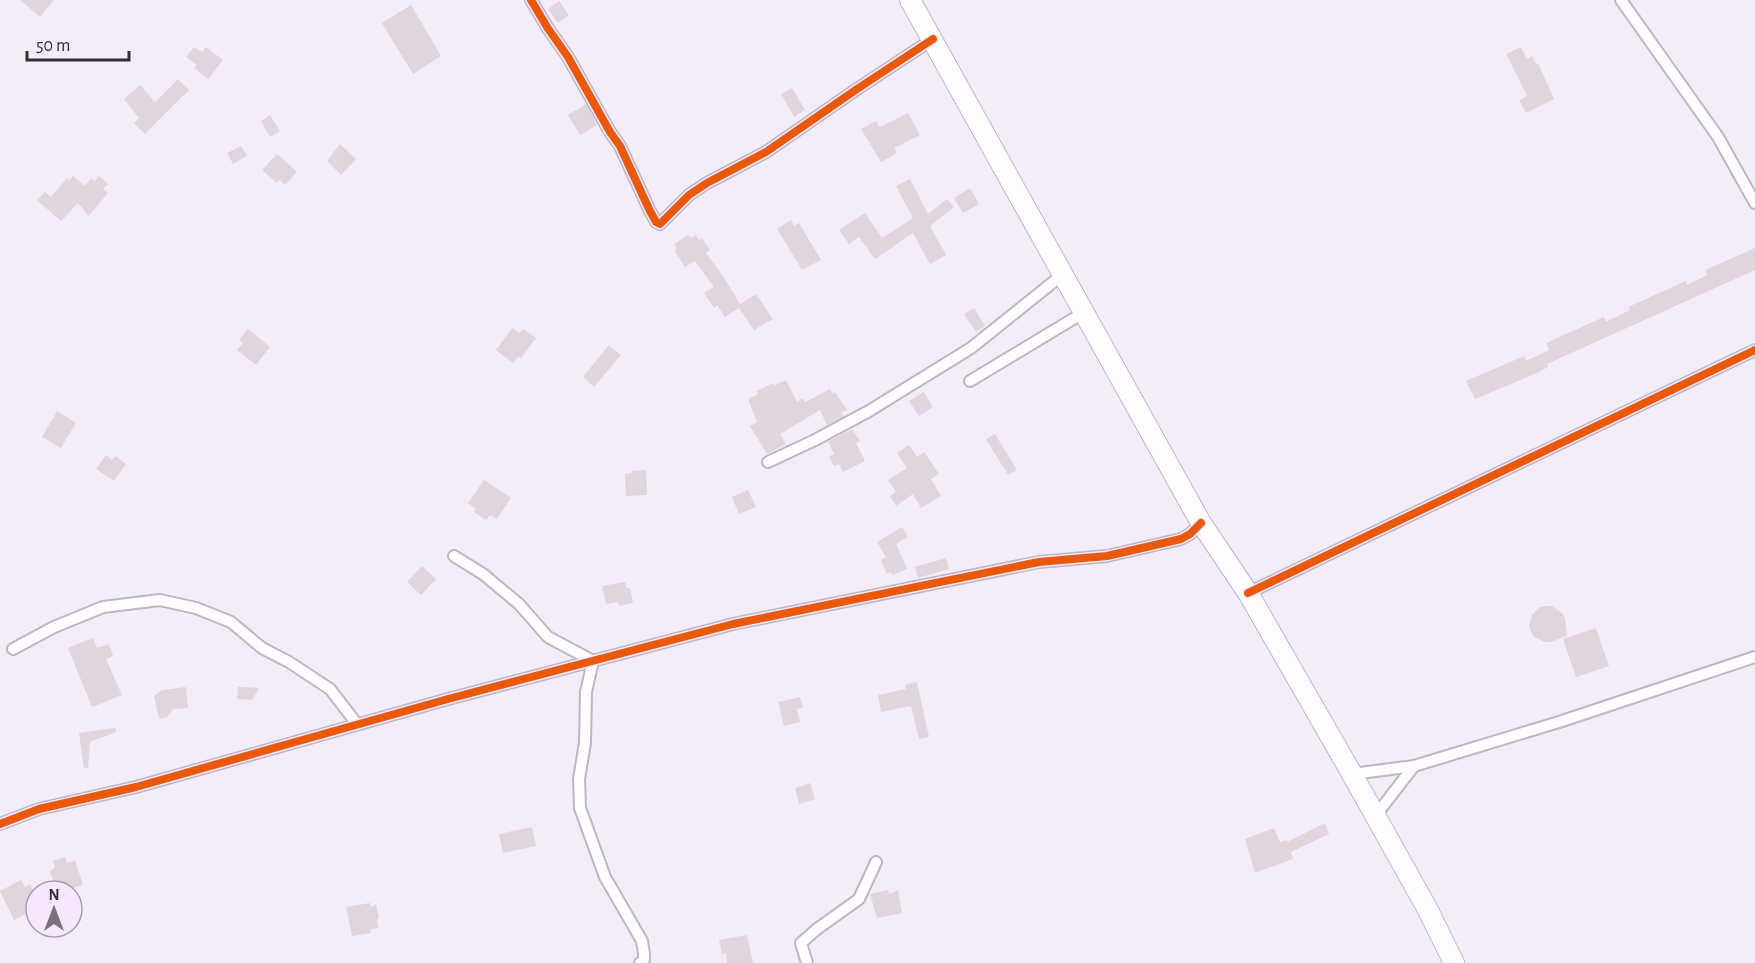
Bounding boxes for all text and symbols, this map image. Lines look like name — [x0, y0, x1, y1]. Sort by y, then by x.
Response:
scale bar — [27, 24, 129, 62]
text: 50 m — [36, 37, 70, 55]
north arrow — [24, 879, 84, 939]
text: N — [48, 887, 60, 903]

